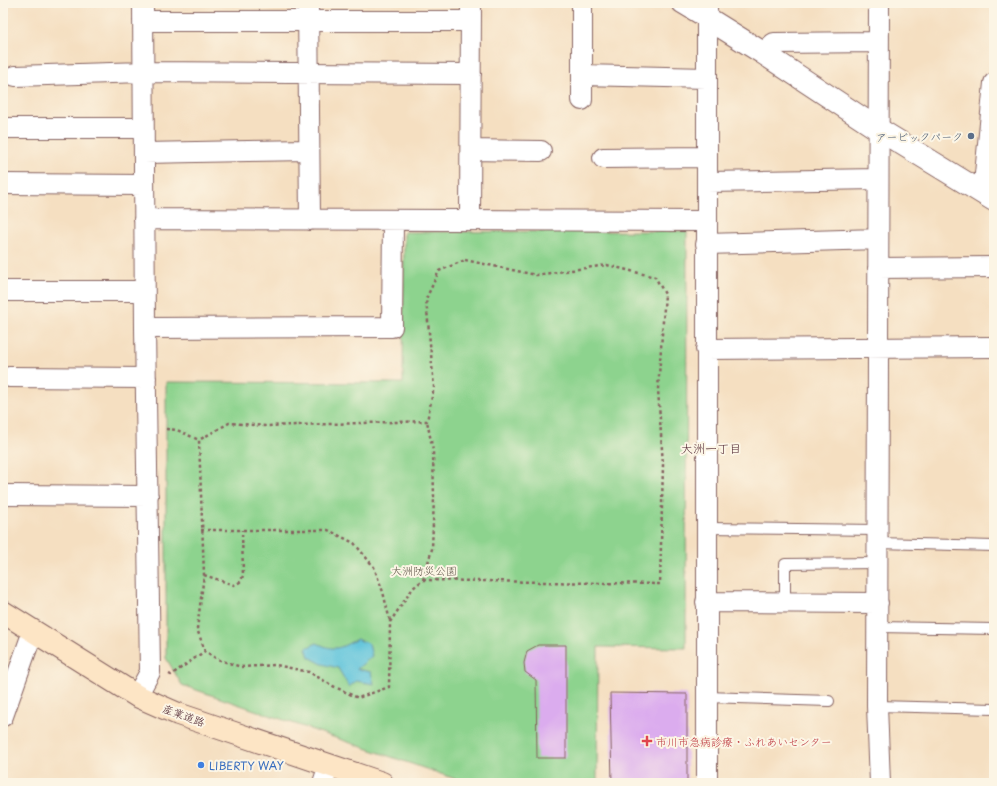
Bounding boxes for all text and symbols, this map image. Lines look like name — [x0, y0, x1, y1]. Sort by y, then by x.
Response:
place label: アービックパーク — [876, 128, 963, 145]
marker: アービックパーク — [966, 131, 976, 141]
district label: 大洲一丁目 — [681, 439, 741, 457]
park label: 大洲防災公園 — [391, 562, 457, 579]
street label: 産業道路 — [160, 699, 208, 731]
place label: 市川市急病診療・ふれあいセンター — [656, 733, 832, 750]
marker: 市川市急病診療・ふれあいセンター — [641, 735, 653, 747]
place label: LIBERTY WAY — [209, 757, 284, 774]
marker: LIBERTY WAY — [196, 760, 206, 770]

